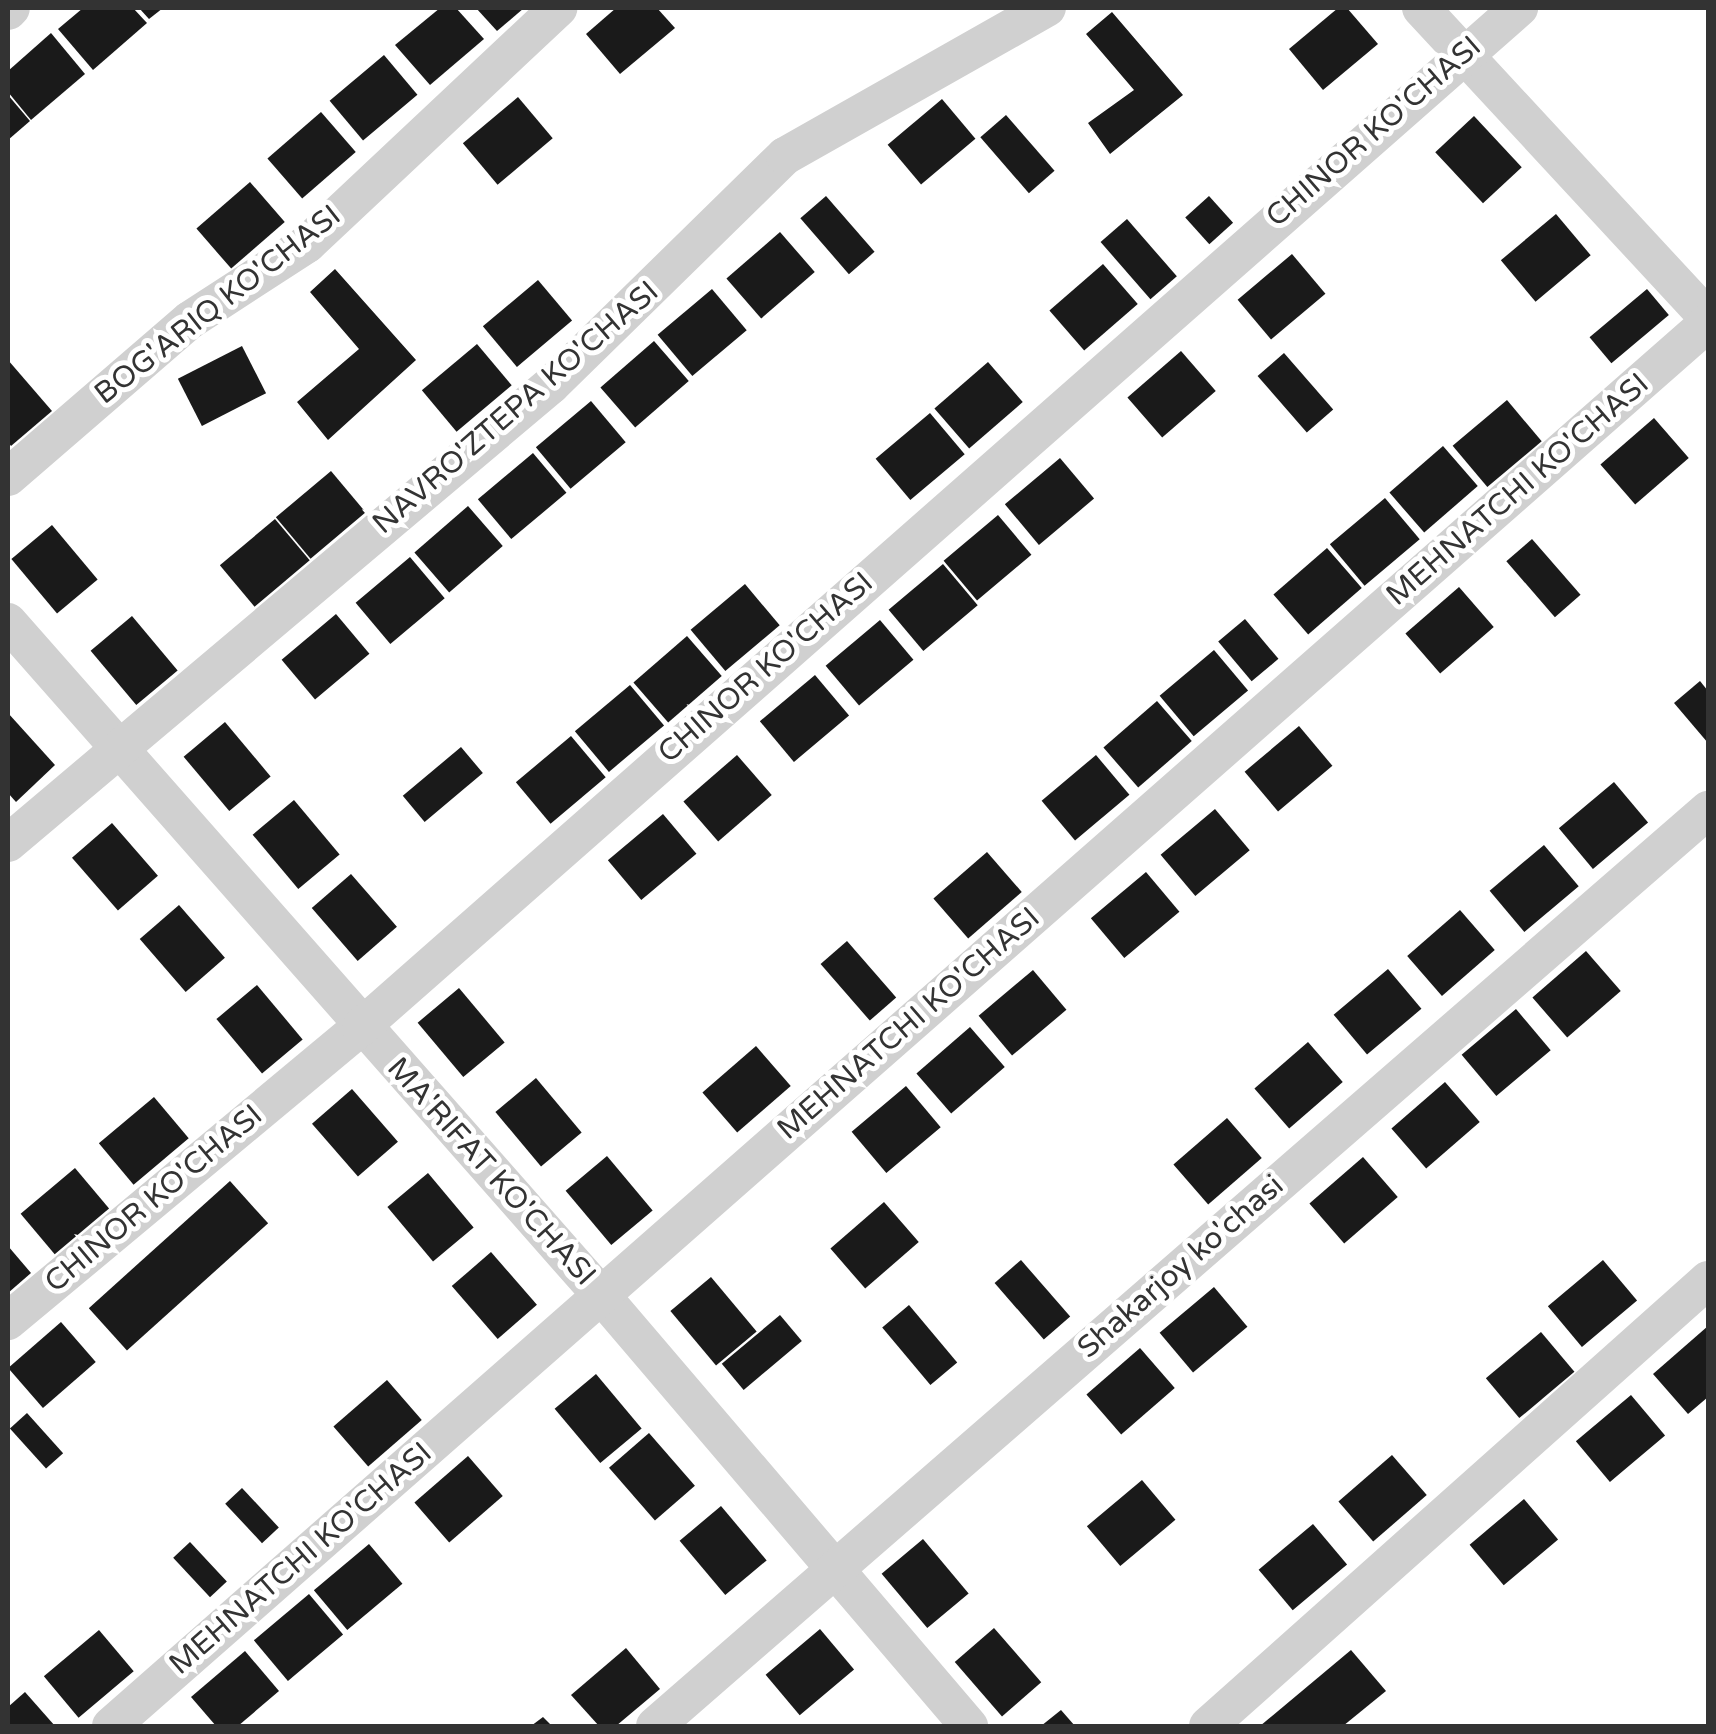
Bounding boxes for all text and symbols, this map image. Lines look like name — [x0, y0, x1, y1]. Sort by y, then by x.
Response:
street label: CHINOR KO'CHASI — [1259, 29, 1489, 235]
street label: BOG'ARIQ KO'CHASI — [88, 198, 348, 412]
street label: NAVRO'ZTEPA KO'CHASI — [366, 274, 666, 542]
street label: MEHNATCHI KO'CHASI — [1379, 366, 1657, 614]
street label: CHINOR KO'CHASI — [651, 565, 881, 771]
street label: MEHNATCHI KO'CHASI — [770, 900, 1048, 1148]
street label: MA'RIFAT KO'CHASI — [379, 1051, 603, 1293]
street label: CHINOR KO'CHASI — [38, 1098, 270, 1300]
street label: Shakarjoy ko'chasi — [1071, 1168, 1291, 1366]
street label: MEHNATCHI KO'CHASI — [162, 1435, 440, 1683]

